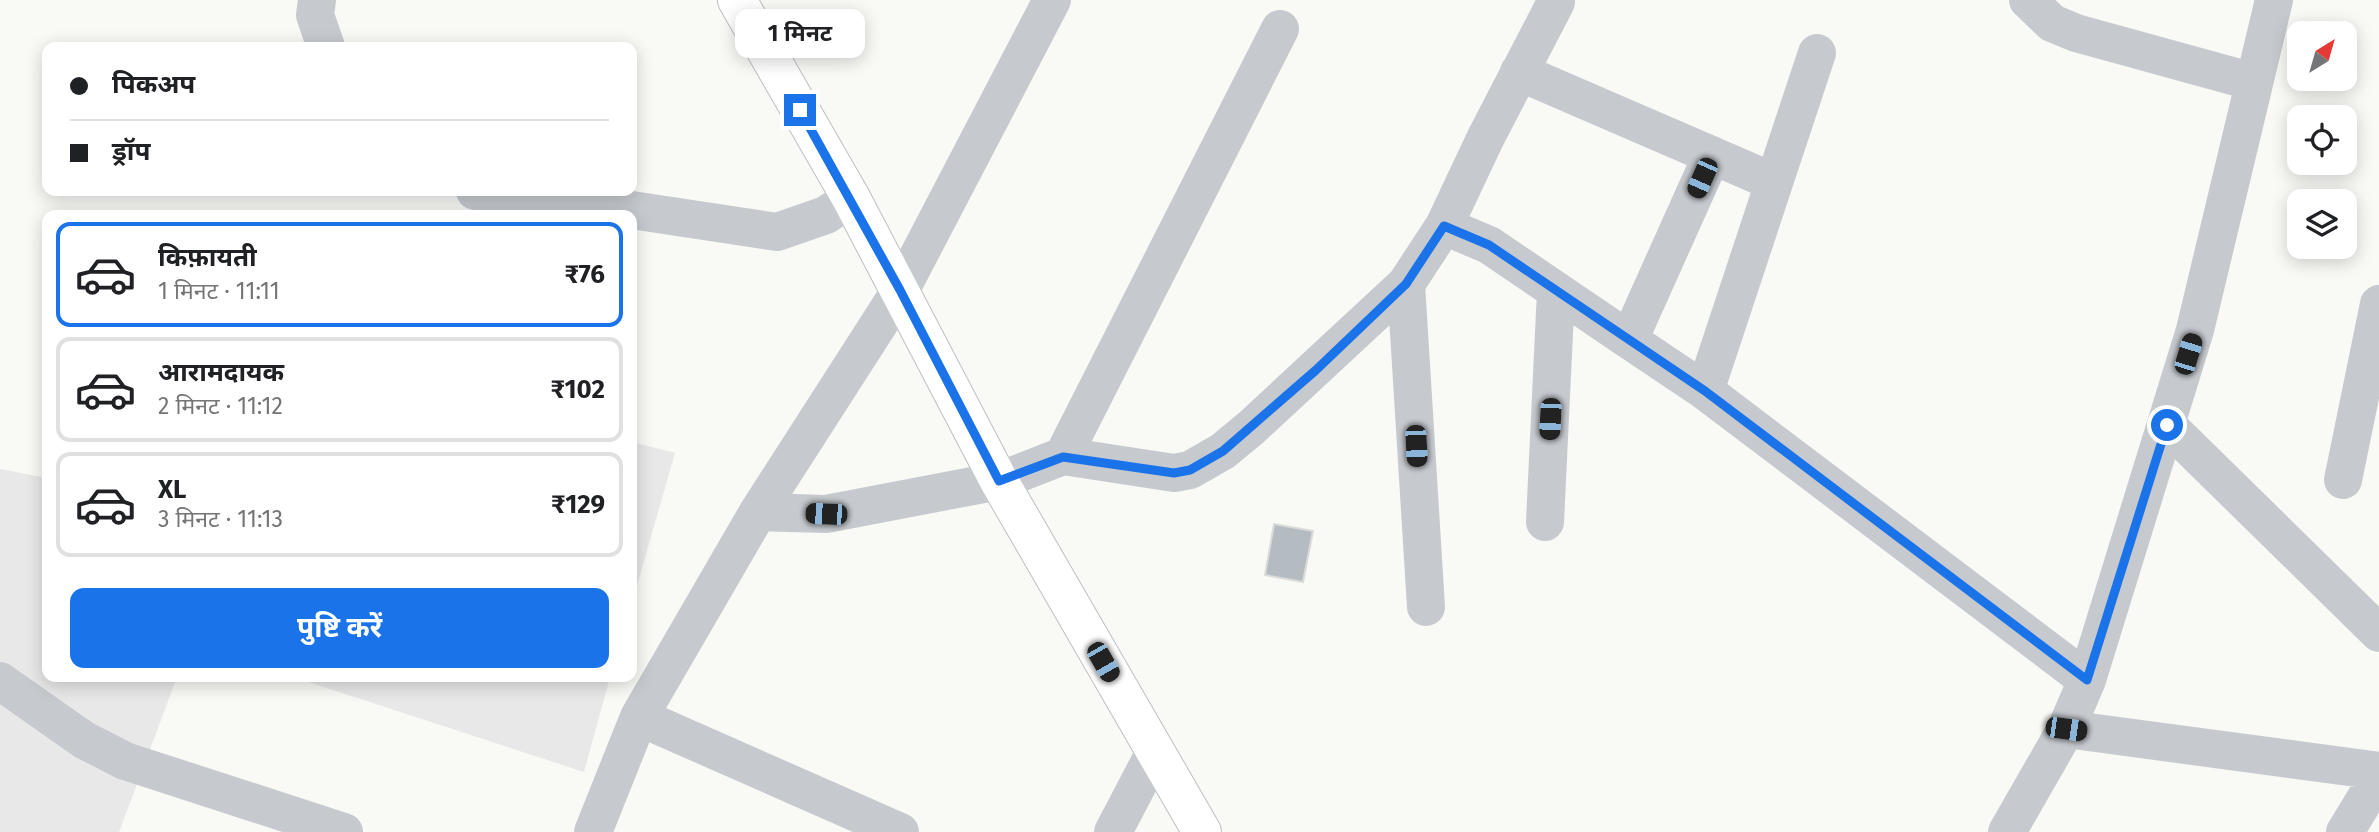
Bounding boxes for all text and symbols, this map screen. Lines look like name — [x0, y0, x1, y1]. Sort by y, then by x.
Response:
callout: 1 मिनट — [735, 8, 865, 57]
text: 1 मिनट — [768, 19, 832, 47]
north arrow — [2287, 21, 2357, 91]
map controls — [2287, 21, 2357, 259]
text: पिकअप — [112, 69, 195, 100]
route end — [784, 94, 816, 126]
button: locate — [2287, 105, 2357, 175]
text: ड्रॉप — [112, 136, 150, 167]
car — [1684, 155, 1721, 201]
button: layers — [2287, 189, 2357, 259]
text: किफ़ायती — [158, 242, 257, 273]
icon: car — [74, 243, 137, 306]
text: ₹76 — [565, 259, 605, 290]
text: 1 मिनट · 11:11 — [158, 277, 280, 305]
car — [2172, 331, 2205, 377]
text: आरामदायक — [158, 357, 284, 388]
icon: car — [74, 358, 137, 421]
text: ₹102 — [550, 374, 605, 405]
text: 2 मिनट · 11:12 — [158, 392, 283, 420]
car — [1539, 397, 1562, 441]
route start — [2151, 409, 2183, 441]
car — [1405, 424, 1428, 468]
icon: car — [74, 473, 137, 536]
text: XL — [158, 474, 186, 505]
text: ₹129 — [551, 489, 605, 520]
car — [805, 503, 848, 525]
text: 3 मिनट · 11:13 — [158, 505, 283, 533]
button: पुष्टि करें — [70, 588, 609, 668]
car — [1084, 639, 1123, 685]
car — [2044, 716, 2089, 742]

